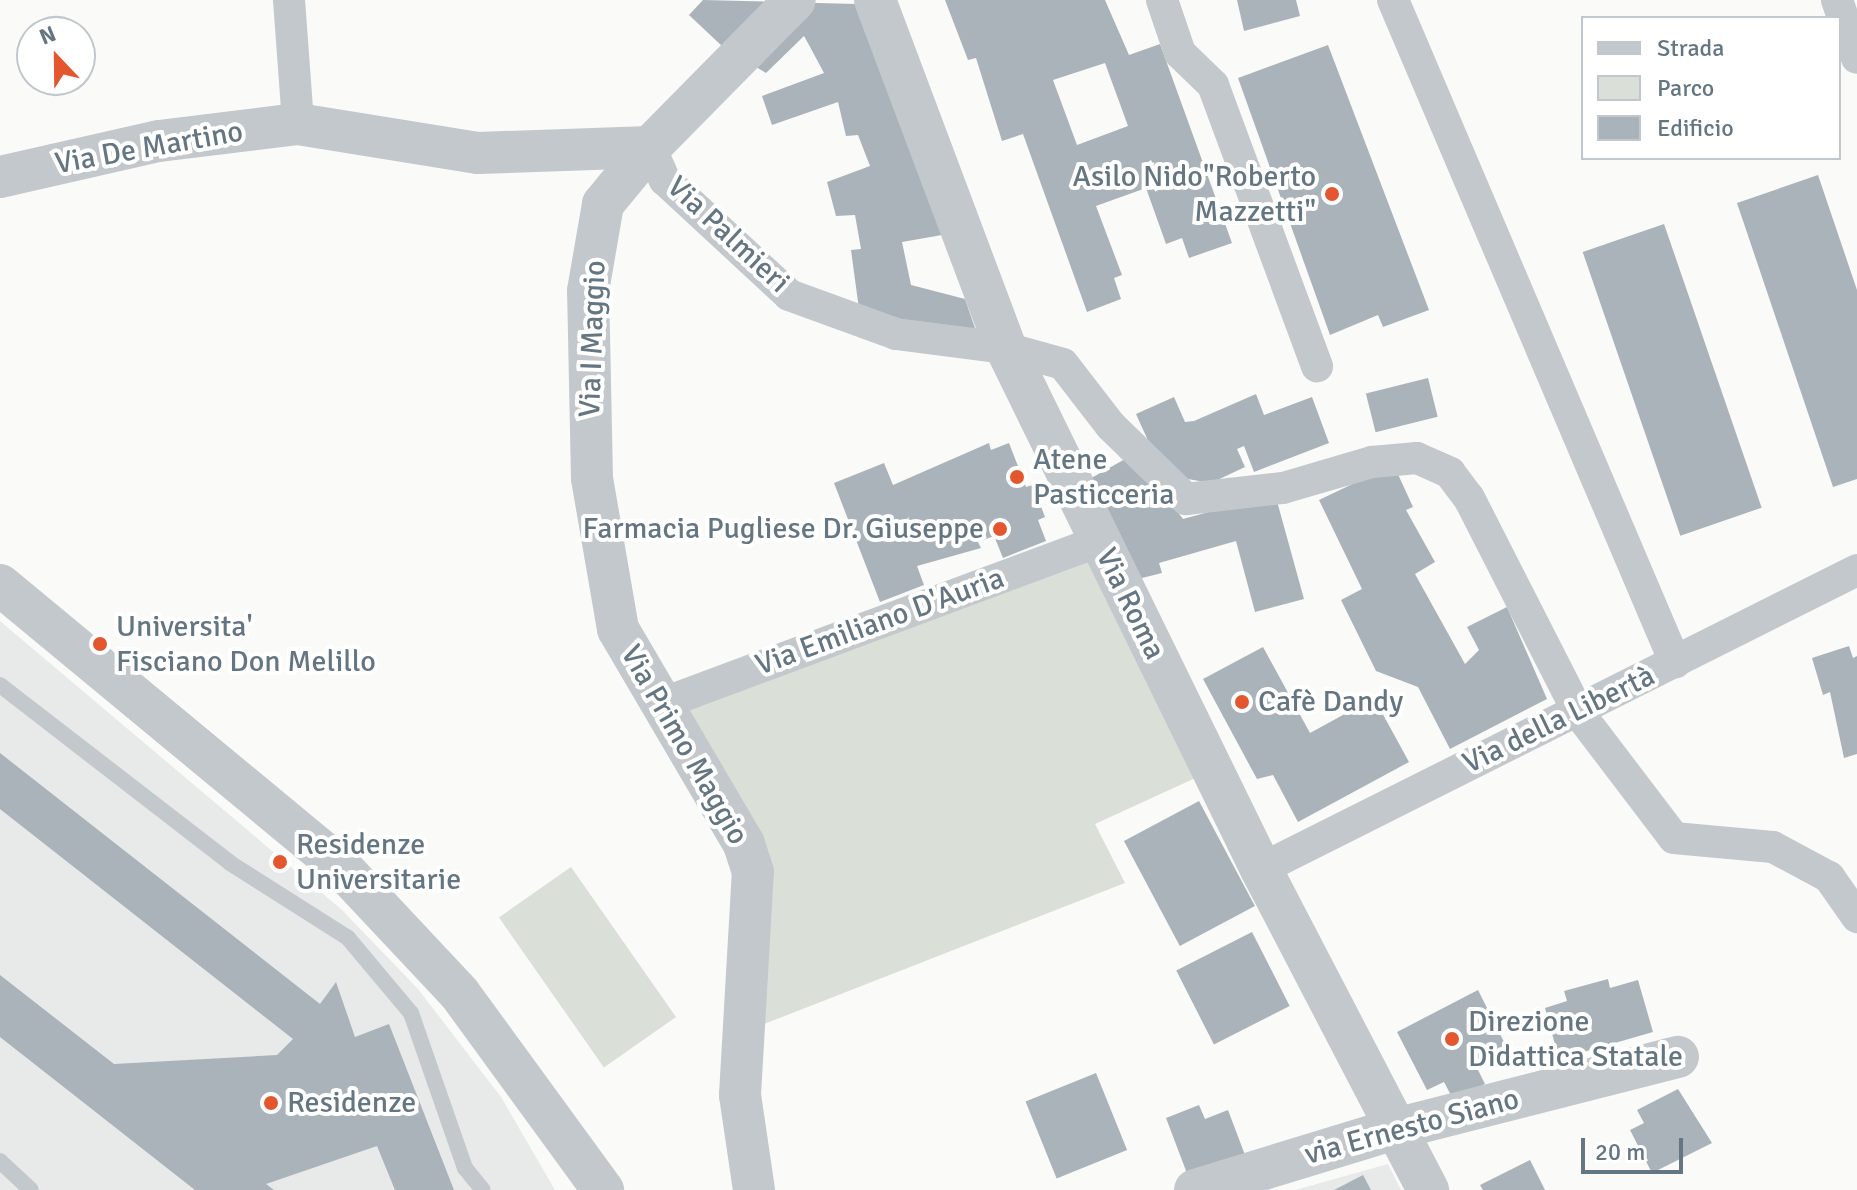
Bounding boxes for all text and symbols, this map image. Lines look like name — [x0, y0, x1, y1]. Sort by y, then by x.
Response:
north arrow — [16, 16, 96, 96]
legend — [1581, 16, 1841, 160]
text: N — [35, 20, 60, 51]
text: Strada — [1657, 33, 1724, 63]
text: Parco — [1657, 73, 1714, 103]
text: Edificio — [1657, 113, 1734, 143]
street label: Via De Martino — [52, 114, 246, 182]
place label: Asilo Nido"Roberto Mazzetti" — [1073, 159, 1316, 230]
street label: Via Palmieri — [659, 169, 797, 301]
marker: Asilo Nido"Roberto Mazzetti" — [1323, 185, 1341, 203]
street label: Via I Maggio — [572, 260, 614, 418]
place label: Atene Pasticceria — [1033, 442, 1174, 512]
marker: Atene Pasticceria — [1008, 468, 1026, 486]
place label: Farmacia Pugliese Dr. Giuseppe — [583, 511, 984, 547]
marker: Farmacia Pugliese Dr. Giuseppe — [991, 520, 1009, 538]
street label: Via Roma — [1088, 542, 1172, 666]
street label: Via Emiliano D'Auria — [751, 560, 1009, 684]
place label: Universita' Fisciano Don Melillo — [116, 609, 376, 680]
marker: Universita' Fisciano Don Melillo — [91, 635, 109, 653]
street label: Via Primo Maggio — [612, 639, 756, 851]
street label: Via della Libertà — [1457, 658, 1661, 782]
place label: Cafè Dandy — [1258, 684, 1403, 720]
marker: Cafè Dandy — [1233, 693, 1251, 711]
place label: Residenze Universitarie — [296, 827, 461, 898]
marker: Residenze Universitarie — [271, 853, 289, 871]
place label: Direzione Didattica Statale — [1468, 1004, 1683, 1074]
marker: Direzione Didattica Statale — [1443, 1030, 1461, 1048]
street label: via Ernesto Siano — [1301, 1081, 1523, 1173]
place label: Residenze — [287, 1085, 416, 1121]
marker: Residenze — [262, 1094, 280, 1112]
scale bar — [1585, 1122, 1687, 1172]
text: 20 m — [1595, 1137, 1645, 1167]

